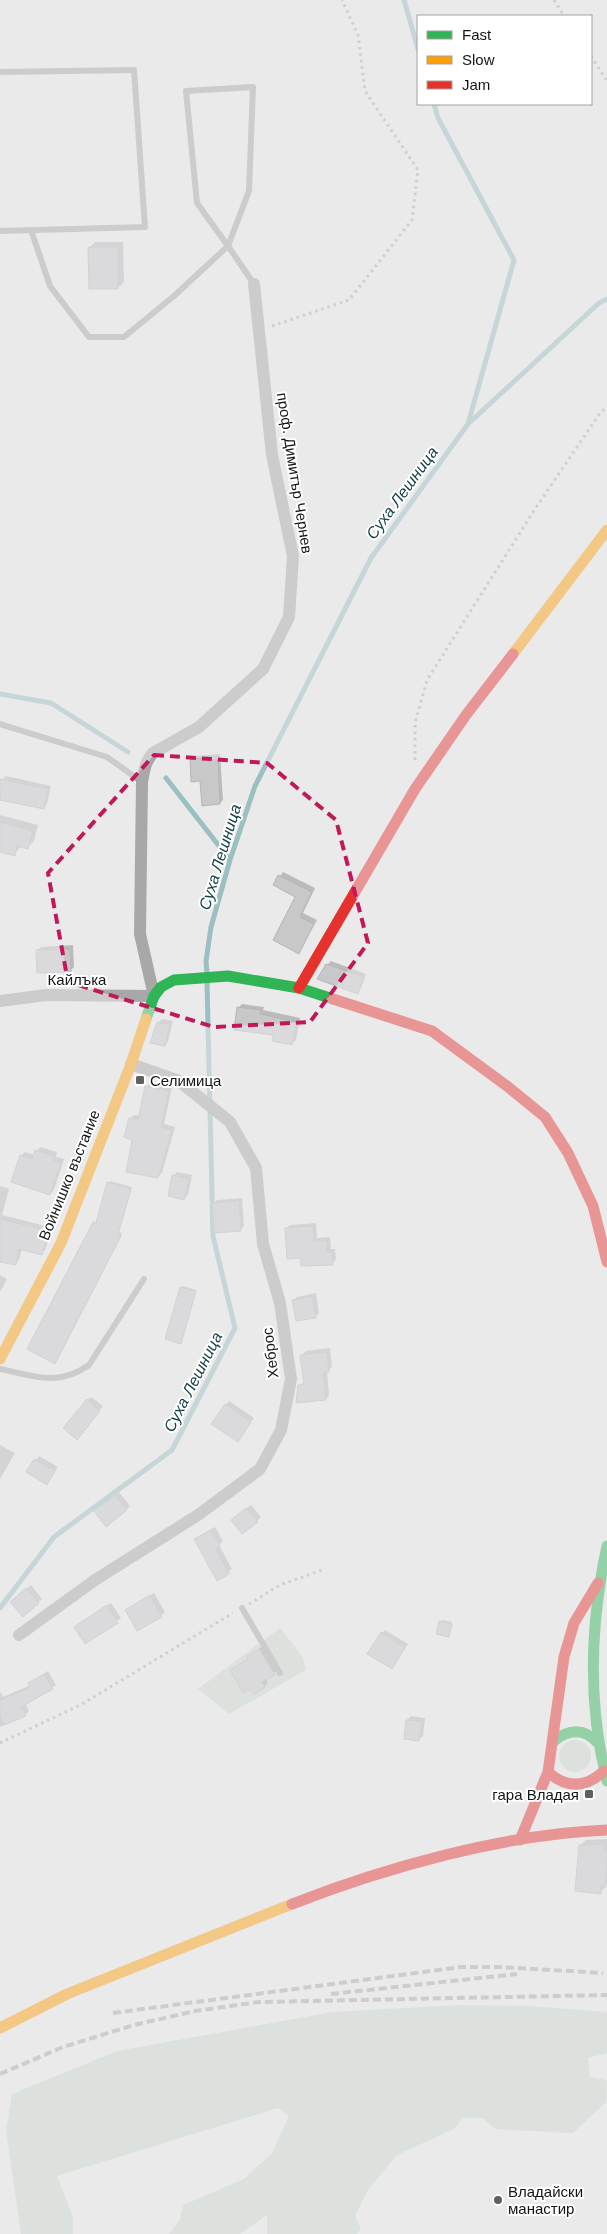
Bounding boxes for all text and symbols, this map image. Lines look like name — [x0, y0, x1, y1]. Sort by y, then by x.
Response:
legend — [417, 15, 592, 105]
text: Fast — [462, 26, 492, 43]
text: Slow — [462, 51, 495, 68]
text: Jam — [462, 76, 490, 93]
street label: проф. Димитър Чернев — [274, 391, 316, 555]
water label: Суха Лешница — [363, 444, 441, 542]
water label: Суха Лешница — [196, 802, 244, 912]
street label: Кайлъка — [48, 971, 107, 988]
place label: Селимица — [150, 1072, 222, 1089]
marker: Селимица — [134, 1074, 146, 1086]
street label: Войнишко въстание — [35, 1107, 103, 1243]
street label: Хеброс — [258, 1326, 282, 1379]
water label: Суха Лешница — [161, 1329, 226, 1435]
place label: гара Владая — [492, 1786, 579, 1803]
marker: гара Владая — [583, 1788, 595, 1800]
place label: Владайски манастир — [508, 2183, 583, 2217]
marker: Владайски манастир — [492, 2194, 504, 2206]

